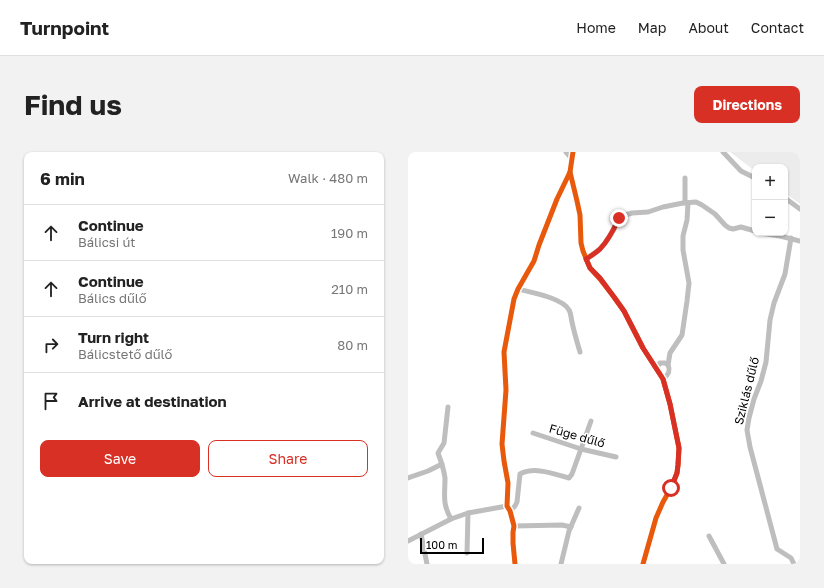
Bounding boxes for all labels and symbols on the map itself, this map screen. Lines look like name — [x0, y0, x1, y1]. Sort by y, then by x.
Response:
route end — [610, 209, 628, 227]
street label: Sziklás dűlő — [731, 355, 762, 426]
street label: Füge dűlő — [548, 420, 607, 451]
route start — [662, 479, 680, 497]
scale bar — [420, 536, 484, 555]

